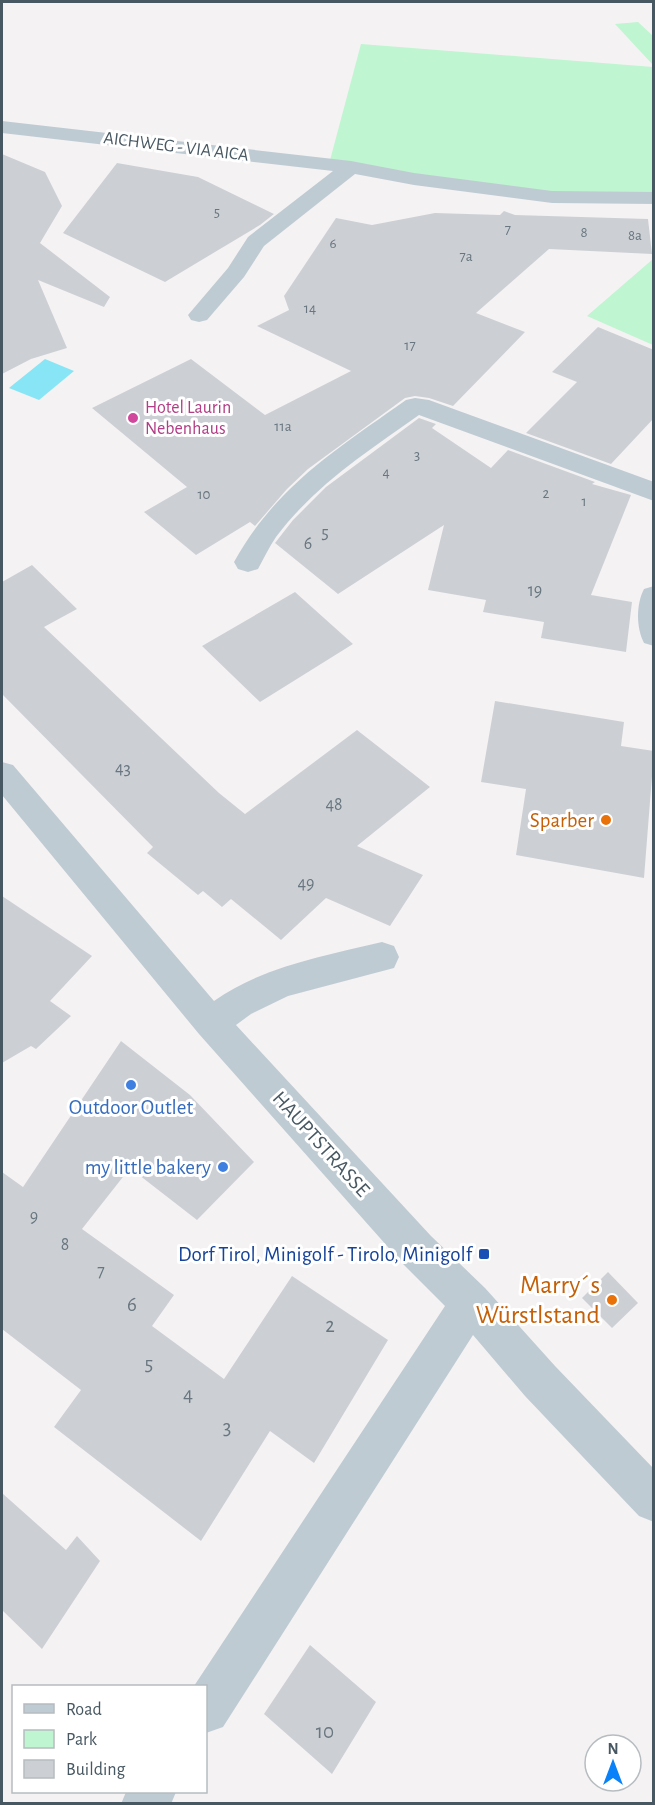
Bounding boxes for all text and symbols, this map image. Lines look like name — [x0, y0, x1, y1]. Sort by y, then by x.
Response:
street label: AICHWEG - VIA AICA — [102, 129, 250, 165]
house number: 5 — [214, 205, 220, 220]
house number: 7 — [505, 222, 511, 237]
house number: 8 — [580, 225, 588, 240]
house number: 8a — [628, 228, 642, 243]
house number: 6 — [329, 236, 337, 251]
house number: 7a — [459, 249, 473, 264]
house number: 14 — [304, 301, 316, 316]
house number: 17 — [404, 338, 416, 353]
place label: Hotel Laurin Nebenhaus — [145, 399, 231, 438]
marker: Hotel Laurin Nebenhaus — [126, 411, 140, 425]
house number: 11a — [274, 419, 292, 434]
house number: 3 — [414, 448, 420, 463]
house number: 4 — [382, 465, 390, 480]
house number: 2 — [543, 486, 550, 501]
house number: 10 — [197, 487, 211, 502]
house number: 1 — [581, 494, 587, 509]
house number: 5 — [321, 524, 329, 542]
house number: 6 — [304, 535, 312, 553]
house number: 19 — [528, 582, 542, 600]
house number: 43 — [115, 760, 131, 778]
house number: 48 — [325, 796, 343, 814]
place label: Sparber — [530, 810, 594, 831]
marker: Sparber — [599, 813, 613, 827]
house number: 49 — [297, 875, 315, 893]
marker: Outdoor Outlet — [124, 1078, 138, 1092]
street label: HAUPTSTRASSE — [268, 1087, 374, 1201]
place label: Outdoor Outlet — [69, 1097, 193, 1118]
place label: my little bakery — [85, 1157, 211, 1178]
marker: my little bakery — [216, 1160, 230, 1174]
house number: 9 — [30, 1208, 38, 1226]
house number: 8 — [61, 1236, 69, 1254]
place label: Dorf Tirol, Minigolf - Tirolo, Minigolf — [178, 1244, 474, 1265]
marker: Dorf Tirol, Minigolf - Tirolo, Minigolf — [477, 1247, 491, 1261]
house number: 7 — [97, 1263, 105, 1281]
place label: Marry´s Würstlstand — [476, 1272, 600, 1328]
marker: Marry´s Würstlstand — [605, 1293, 619, 1307]
house number: 6 — [127, 1294, 137, 1315]
house number: 2 — [325, 1315, 335, 1336]
house number: 5 — [145, 1353, 153, 1374]
house number: 4 — [183, 1384, 193, 1405]
house number: 3 — [223, 1417, 231, 1438]
legend — [12, 1685, 207, 1793]
text: Road — [66, 1701, 102, 1719]
house number: 10 — [316, 1721, 334, 1742]
text: Park — [66, 1731, 98, 1749]
north arrow — [583, 1733, 643, 1793]
text: N — [607, 1741, 619, 1757]
text: Building — [66, 1761, 126, 1779]

